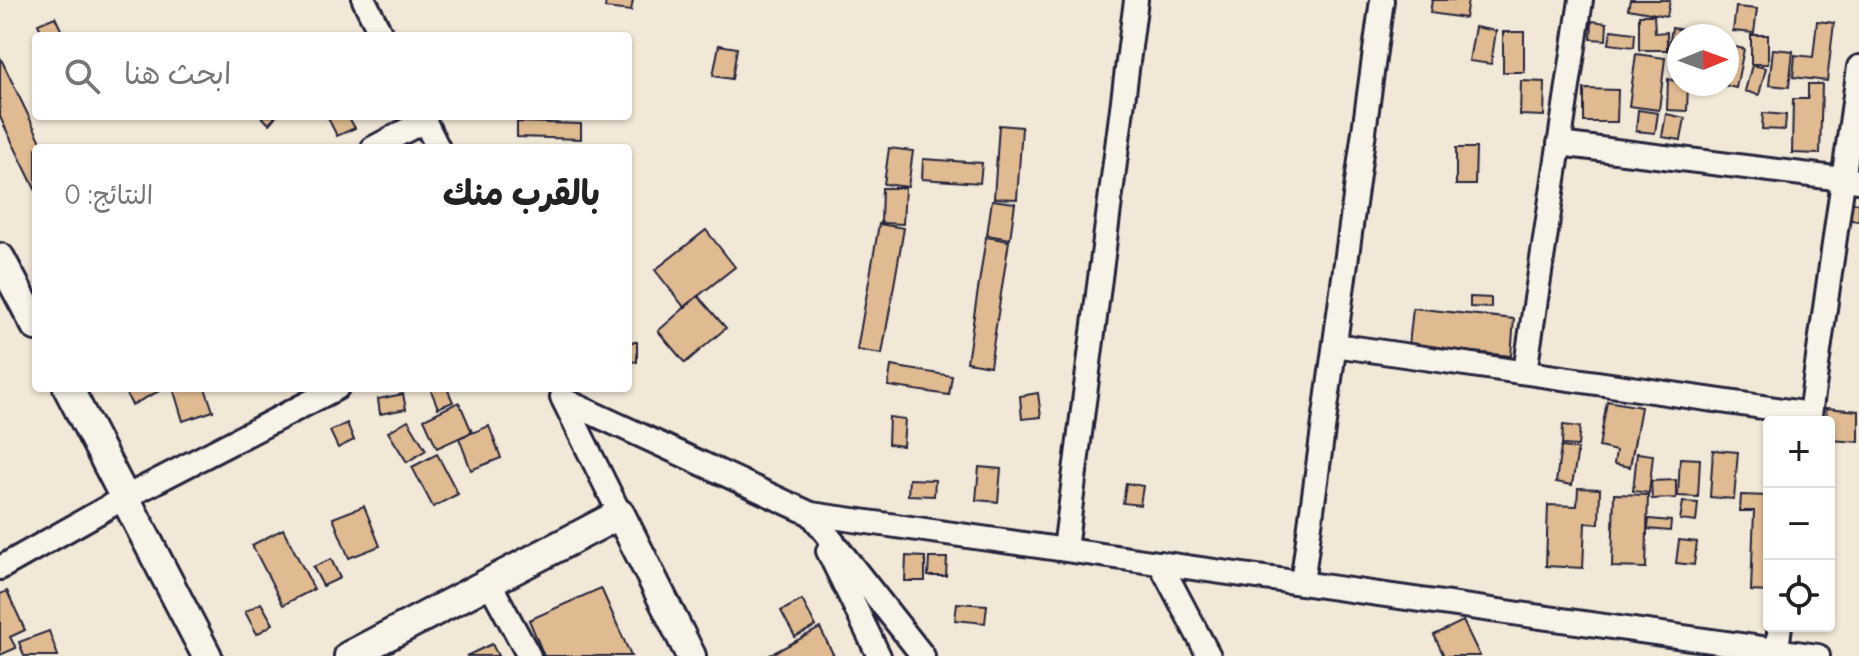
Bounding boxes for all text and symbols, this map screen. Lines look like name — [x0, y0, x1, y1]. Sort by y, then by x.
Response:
north arrow — [1667, 24, 1739, 96]
search box — [32, 32, 632, 120]
icon: search — [60, 54, 104, 98]
text: ابحث هنا — [124, 54, 231, 92]
text: بالقرب منك — [443, 171, 600, 214]
text: النتائج: 0 — [64, 178, 153, 211]
map controls — [1763, 416, 1835, 632]
button: + — [1763, 416, 1835, 488]
button: − — [1763, 488, 1835, 560]
button: locate — [1763, 560, 1835, 632]

